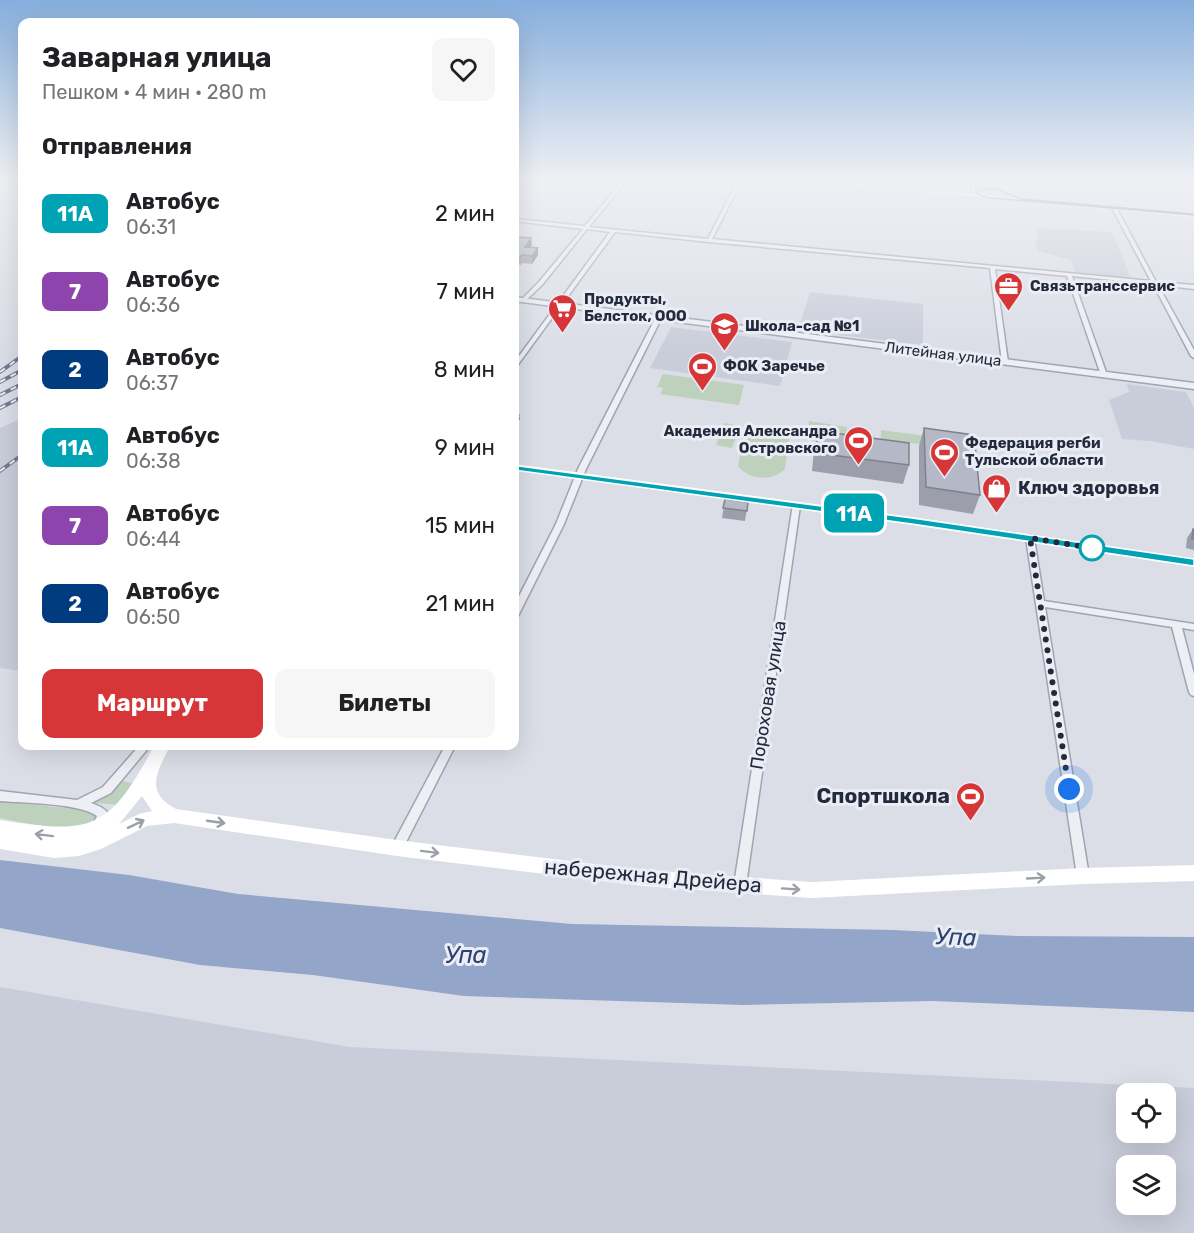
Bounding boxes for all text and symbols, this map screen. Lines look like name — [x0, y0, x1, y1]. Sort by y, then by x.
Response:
button: heart — [432, 38, 495, 101]
text: Заварная улица — [42, 41, 272, 74]
text: Пешком · 4 мин · 280 m — [42, 80, 267, 104]
text: Отправления — [42, 133, 192, 160]
text: Автобус — [126, 188, 220, 215]
text: 2 мин — [435, 200, 495, 227]
text: 11А — [57, 201, 93, 226]
text: 06:31 — [126, 215, 176, 239]
text: Автобус — [126, 266, 220, 293]
office icon: Связьтранссервис — [993, 270, 1025, 312]
place label: Связьтранссервис — [1030, 277, 1175, 295]
text: 7 мин — [437, 278, 495, 305]
text: 7 — [69, 279, 81, 304]
place label: Продукты, Белсток, ООО — [584, 290, 687, 325]
supermarket icon: Продукты, Белсток, ООО — [547, 292, 579, 334]
text: 06:36 — [126, 293, 180, 317]
school or university icon: Школа-сад №1 — [708, 310, 740, 352]
place label: Школа-сад №1 — [745, 317, 860, 335]
street label: Литейная улица — [884, 338, 1002, 370]
text: Автобус — [126, 344, 220, 371]
sports icon: ФОК Заречье — [686, 350, 718, 392]
text: 8 мин — [434, 356, 495, 383]
text: 2 — [68, 357, 82, 382]
place label: ФОК Заречье — [723, 357, 825, 375]
text: 06:37 — [126, 371, 178, 395]
text: Автобус — [126, 422, 220, 449]
place label: Академия Александра Островского — [664, 422, 837, 457]
sports icon: Академия Александра Островского — [842, 424, 874, 466]
text: 9 мин — [435, 434, 495, 461]
place label: Федерация регби Тульской области — [965, 434, 1103, 469]
text: 11А — [57, 435, 93, 460]
sports icon: Федерация регби Тульской области — [928, 436, 960, 478]
text: 06:38 — [126, 449, 181, 473]
shop icon: Ключ здоровья — [981, 472, 1013, 514]
place label: Ключ здоровья — [1018, 477, 1159, 499]
line badge: 11А — [820, 494, 888, 532]
text: Автобус — [126, 500, 220, 527]
text: 11А — [836, 501, 872, 526]
text: 15 мин — [425, 512, 495, 539]
text: 7 — [69, 513, 81, 538]
text: 06:44 — [126, 527, 181, 551]
unlabelled marker — [1079, 535, 1105, 561]
text: Автобус — [126, 578, 220, 605]
text: 21 мин — [425, 590, 495, 617]
text: 2 — [68, 591, 82, 616]
text: 06:50 — [126, 605, 180, 629]
street label: Пороховая улица — [745, 619, 791, 771]
button: Маршрут — [42, 669, 263, 738]
button: Билеты — [275, 669, 495, 738]
your location — [1054, 774, 1084, 804]
sports icon: Спортшкола — [955, 780, 987, 822]
place label: Спортшкола — [817, 783, 950, 808]
one-way arrow — [127, 817, 145, 829]
one-way arrow — [205, 817, 225, 828]
one-way arrow — [35, 829, 55, 840]
one-way arrow — [419, 847, 439, 858]
street label: набережная Дрейера — [543, 854, 763, 897]
one-way arrow — [1026, 873, 1046, 884]
one-way arrow — [780, 884, 800, 895]
water label: Упа — [935, 922, 977, 952]
water label: Упа — [445, 941, 487, 969]
map controls — [1116, 1083, 1176, 1215]
button: locate — [1116, 1083, 1176, 1143]
button: layers — [1116, 1155, 1176, 1215]

